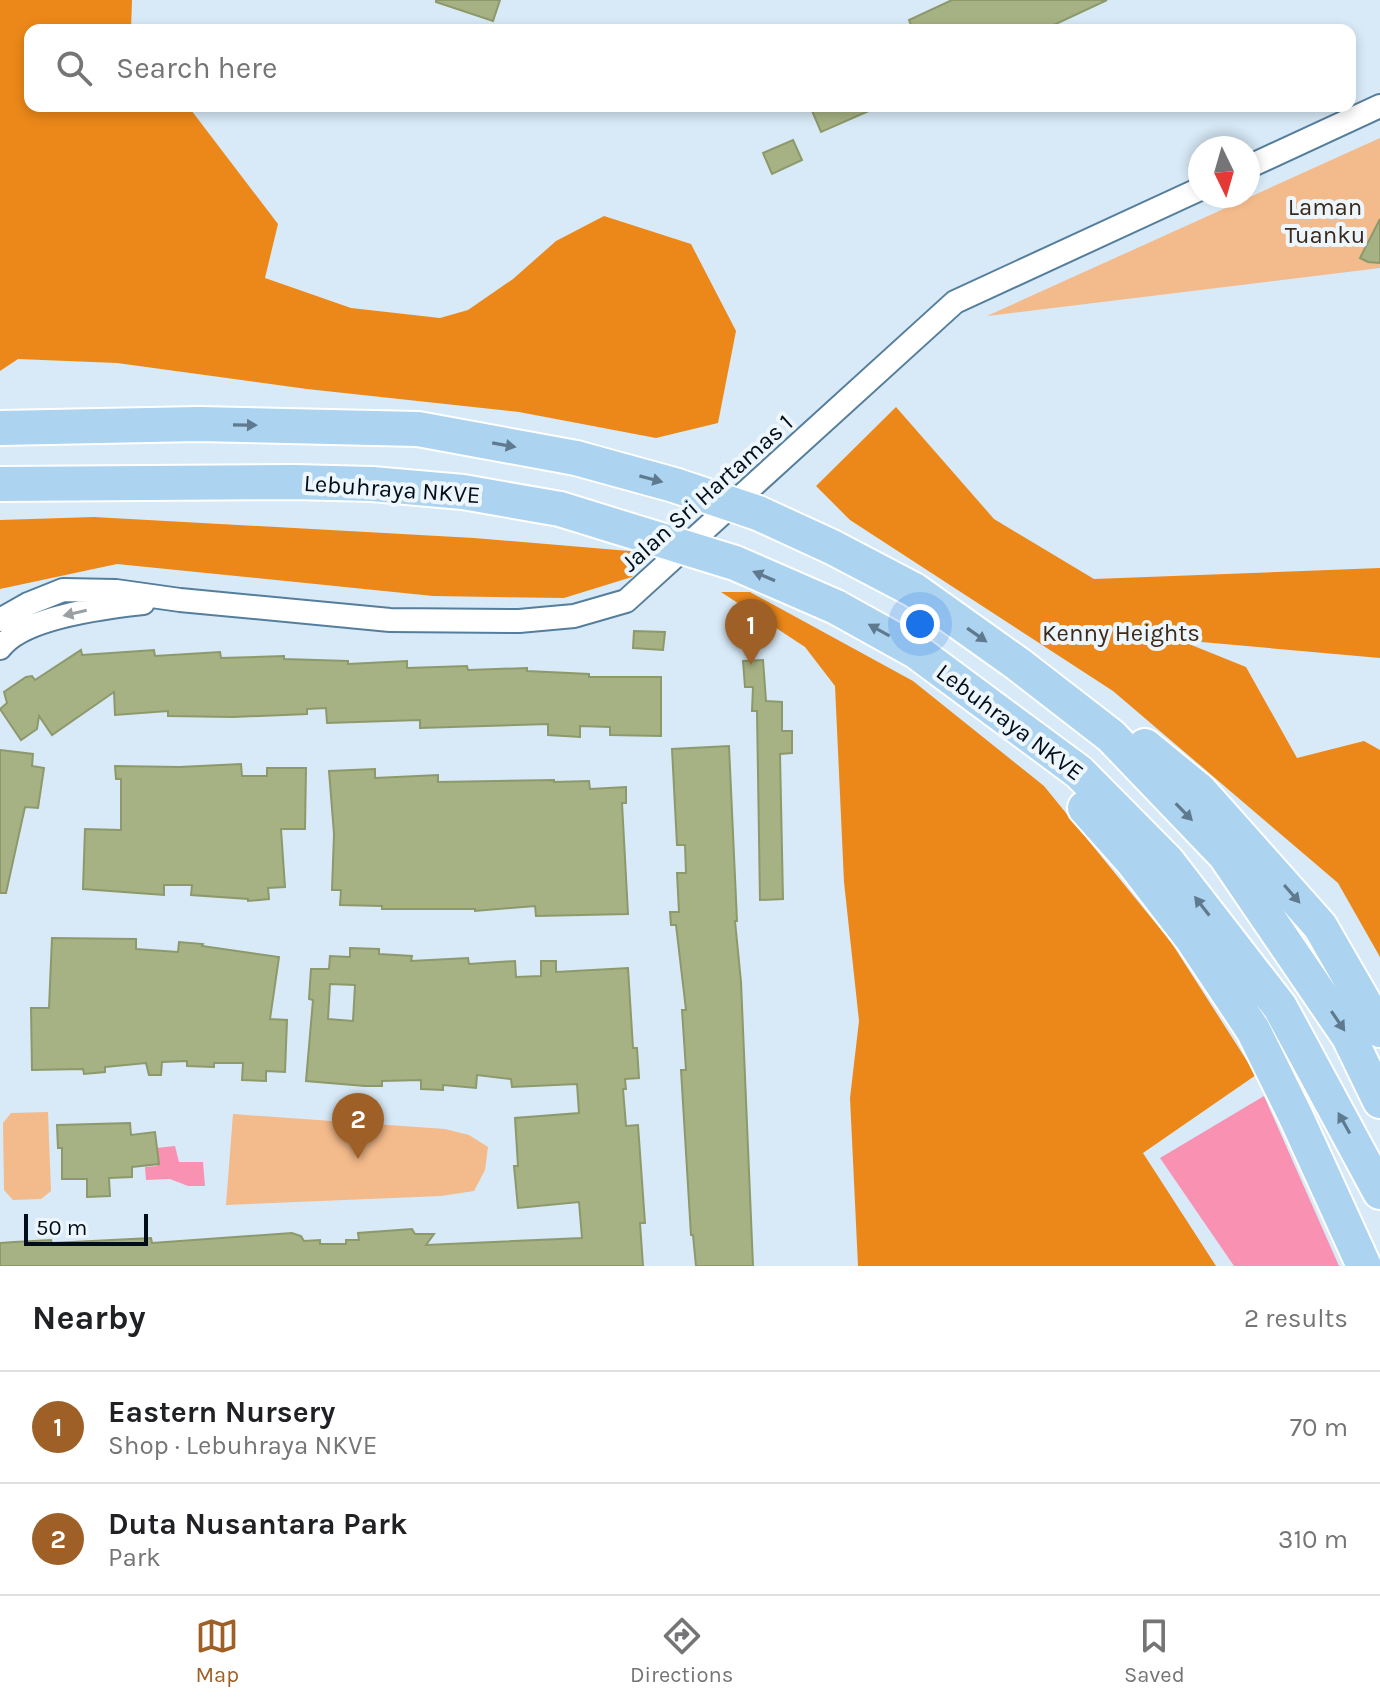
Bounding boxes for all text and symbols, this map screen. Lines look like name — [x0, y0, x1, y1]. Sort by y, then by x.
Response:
search box — [24, 24, 1356, 112]
icon: search — [52, 46, 96, 90]
text: Search here — [116, 50, 277, 86]
north arrow — [1188, 136, 1260, 208]
park label: Laman Tuanku — [1285, 193, 1365, 249]
street label: Jalan Sri Hartamas 1 — [615, 409, 799, 577]
one-way arrow — [233, 419, 258, 431]
one-way arrow — [491, 439, 516, 452]
street label: Lebuhraya NKVE — [303, 469, 481, 509]
one-way arrow — [639, 473, 664, 485]
one-way arrow — [752, 569, 776, 582]
pin: 1 — [725, 599, 777, 665]
your location — [900, 604, 940, 644]
one-way arrow — [62, 607, 87, 620]
park label: Kenny Heights — [1042, 619, 1200, 647]
one-way arrow — [868, 624, 890, 638]
one-way arrow — [967, 627, 988, 642]
street label: Lebuhraya NKVE — [931, 658, 1089, 786]
one-way arrow — [1174, 802, 1192, 821]
one-way arrow — [1283, 885, 1301, 904]
one-way arrow — [1194, 896, 1211, 916]
one-way arrow — [1330, 1010, 1345, 1031]
pin: 2 — [332, 1093, 384, 1159]
one-way arrow — [1337, 1112, 1351, 1135]
scale bar — [24, 1210, 148, 1246]
text: 50 m — [36, 1215, 87, 1241]
text: Nearby — [32, 1298, 146, 1338]
text: 2 results — [1244, 1303, 1348, 1334]
text: Eastern Nursery — [108, 1394, 335, 1430]
text: 1 — [53, 1412, 63, 1443]
text: 70 m — [1290, 1412, 1348, 1443]
text: Shop · Lebuhraya NKVE — [108, 1430, 377, 1461]
text: Duta Nusantara Park — [108, 1506, 408, 1542]
text: 2 — [50, 1524, 66, 1555]
text: 310 m — [1278, 1524, 1348, 1555]
text: Park — [108, 1542, 161, 1573]
tab: Map — [195, 1614, 239, 1688]
tab: Directions — [630, 1614, 733, 1688]
tab: Saved — [1124, 1614, 1185, 1688]

